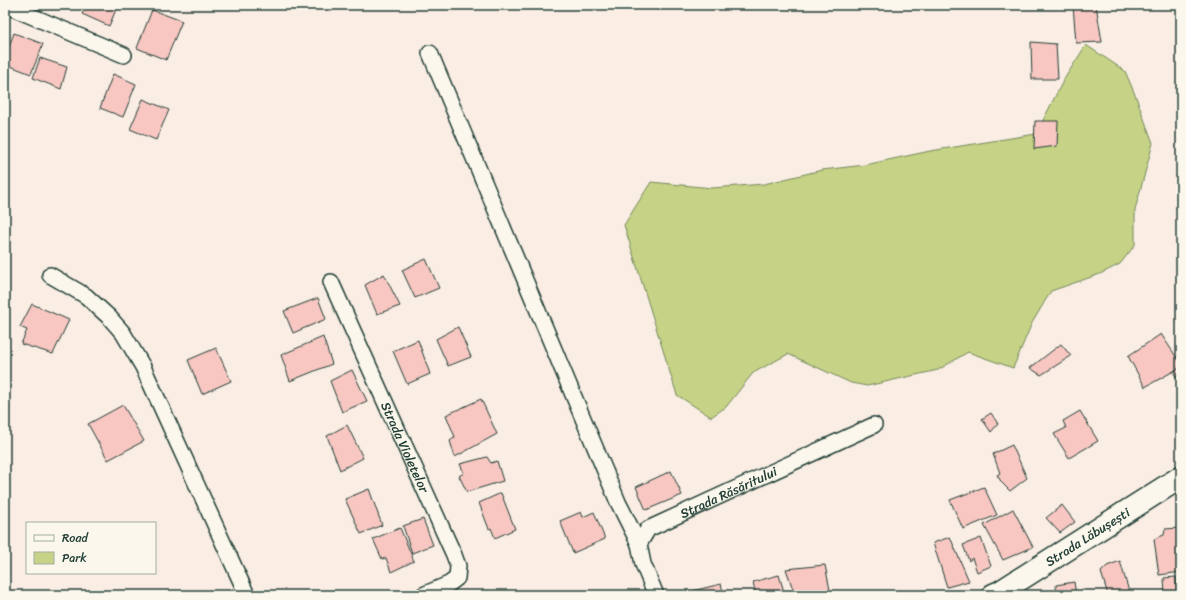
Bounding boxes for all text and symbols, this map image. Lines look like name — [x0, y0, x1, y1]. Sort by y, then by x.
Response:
street label: Strada Violetelor — [374, 398, 436, 497]
street label: Strada Răsăritului — [676, 460, 781, 525]
street label: Strada Lăbușești — [1040, 501, 1135, 573]
legend — [26, 522, 156, 574]
text: Road — [62, 527, 89, 549]
text: Park — [62, 547, 87, 569]

